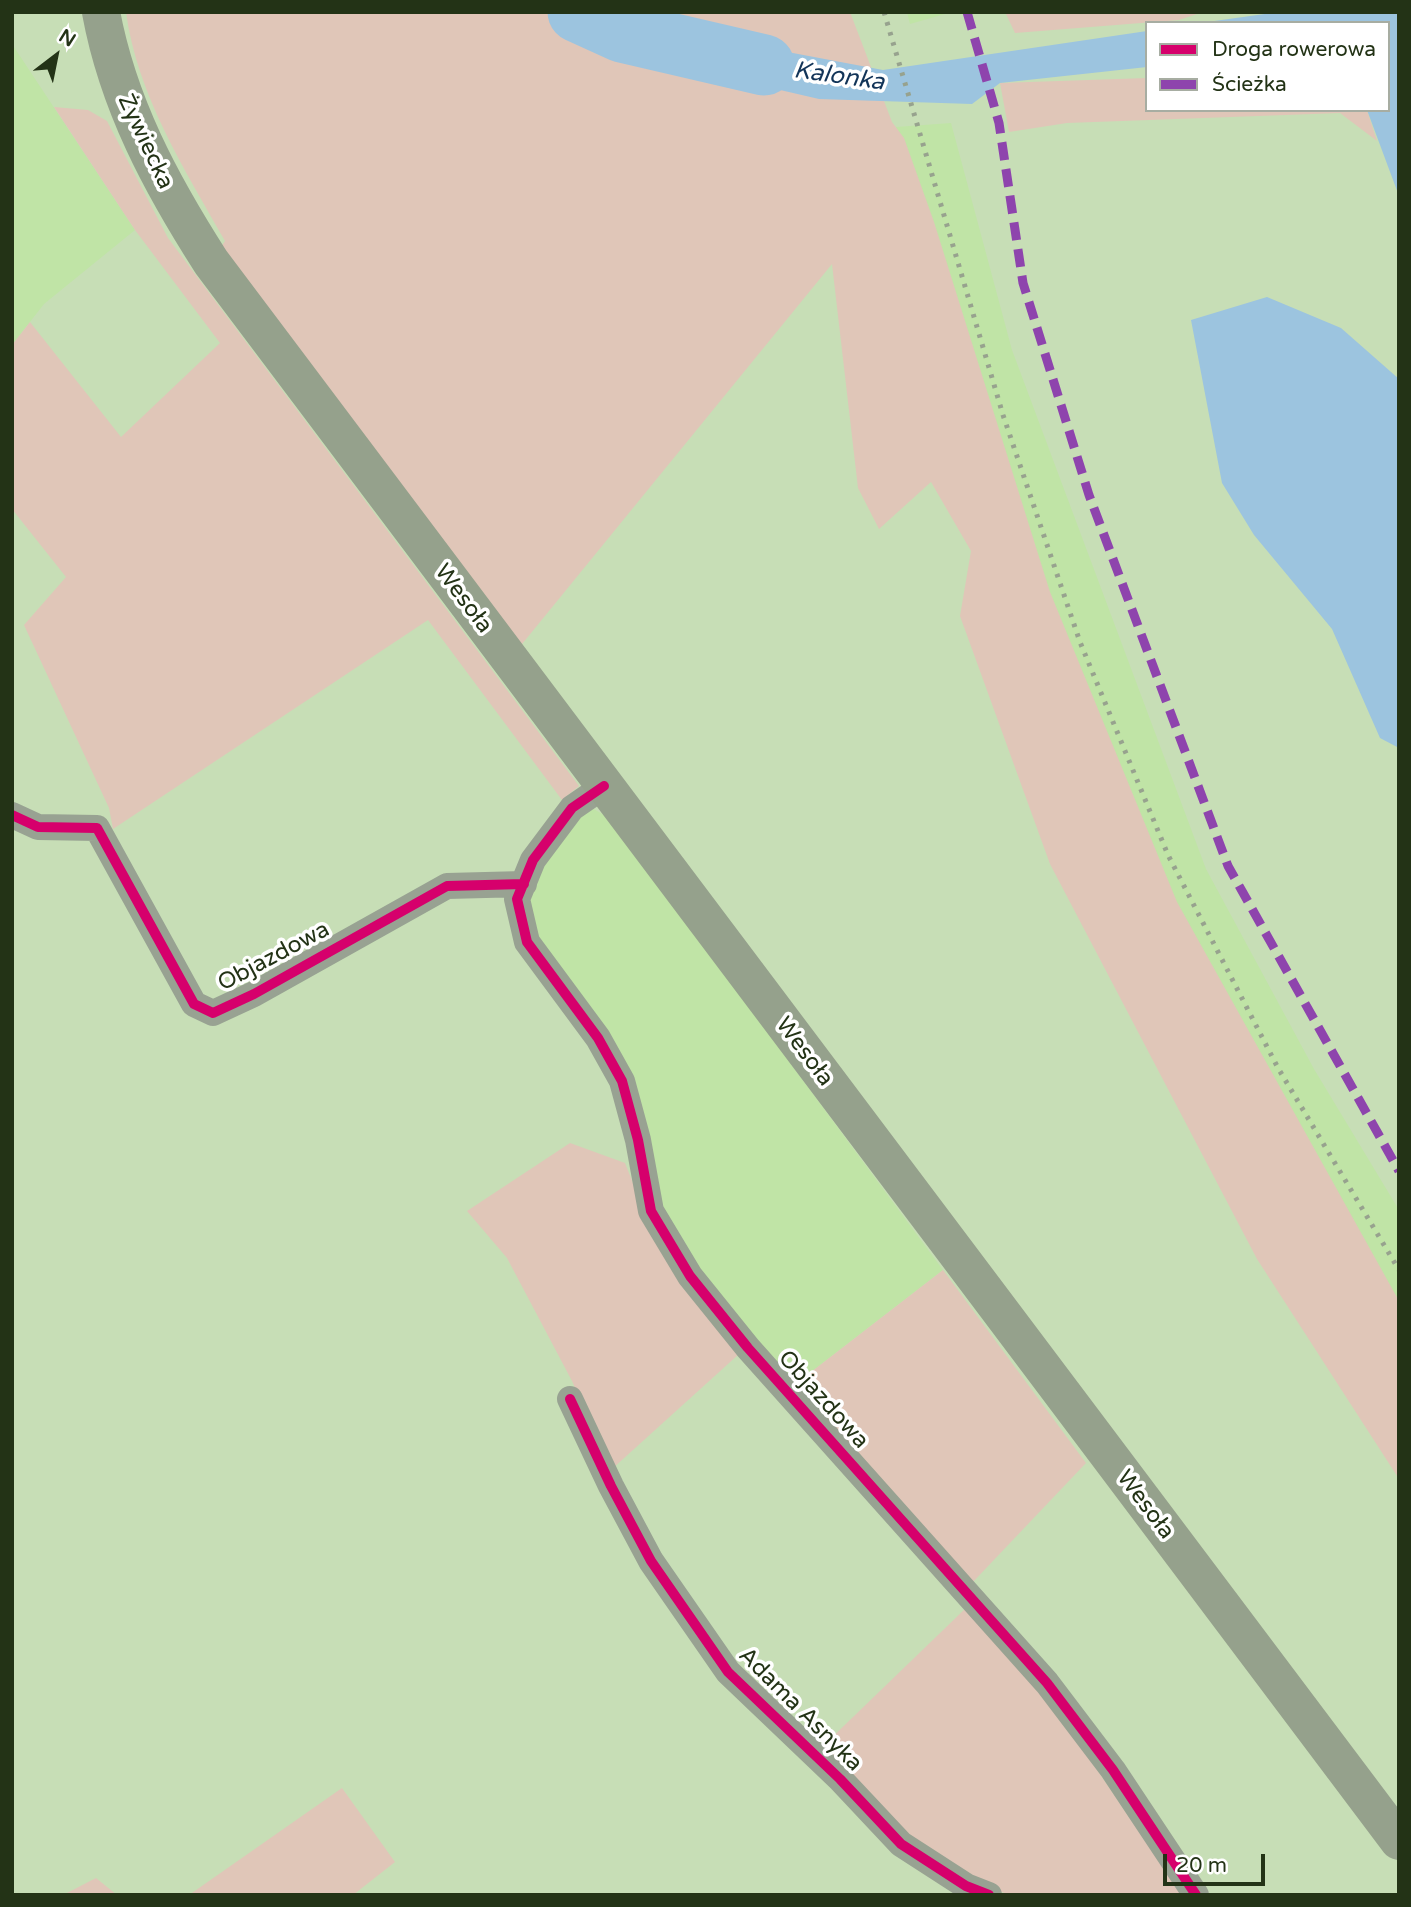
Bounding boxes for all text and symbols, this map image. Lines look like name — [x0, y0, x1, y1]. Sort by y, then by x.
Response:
north arrow — [21, 21, 91, 91]
legend — [1145, 21, 1390, 112]
text: N — [55, 25, 79, 52]
text: Droga rowerowa — [1212, 37, 1376, 62]
water label: Kalonka — [792, 56, 886, 98]
text: Ścieżka — [1212, 72, 1287, 97]
street label: Żywiecka — [111, 90, 179, 194]
street label: Wesoła — [428, 559, 498, 639]
street label: Objazdowa — [213, 916, 335, 998]
street label: Wesoła — [769, 1012, 839, 1092]
street label: Objazdowa — [772, 1345, 874, 1455]
street label: Wesoła — [1110, 1465, 1180, 1545]
street label: Adama Asnyka — [732, 1642, 868, 1778]
scale bar — [1166, 1840, 1268, 1884]
text: 20 m — [1176, 1853, 1227, 1878]

